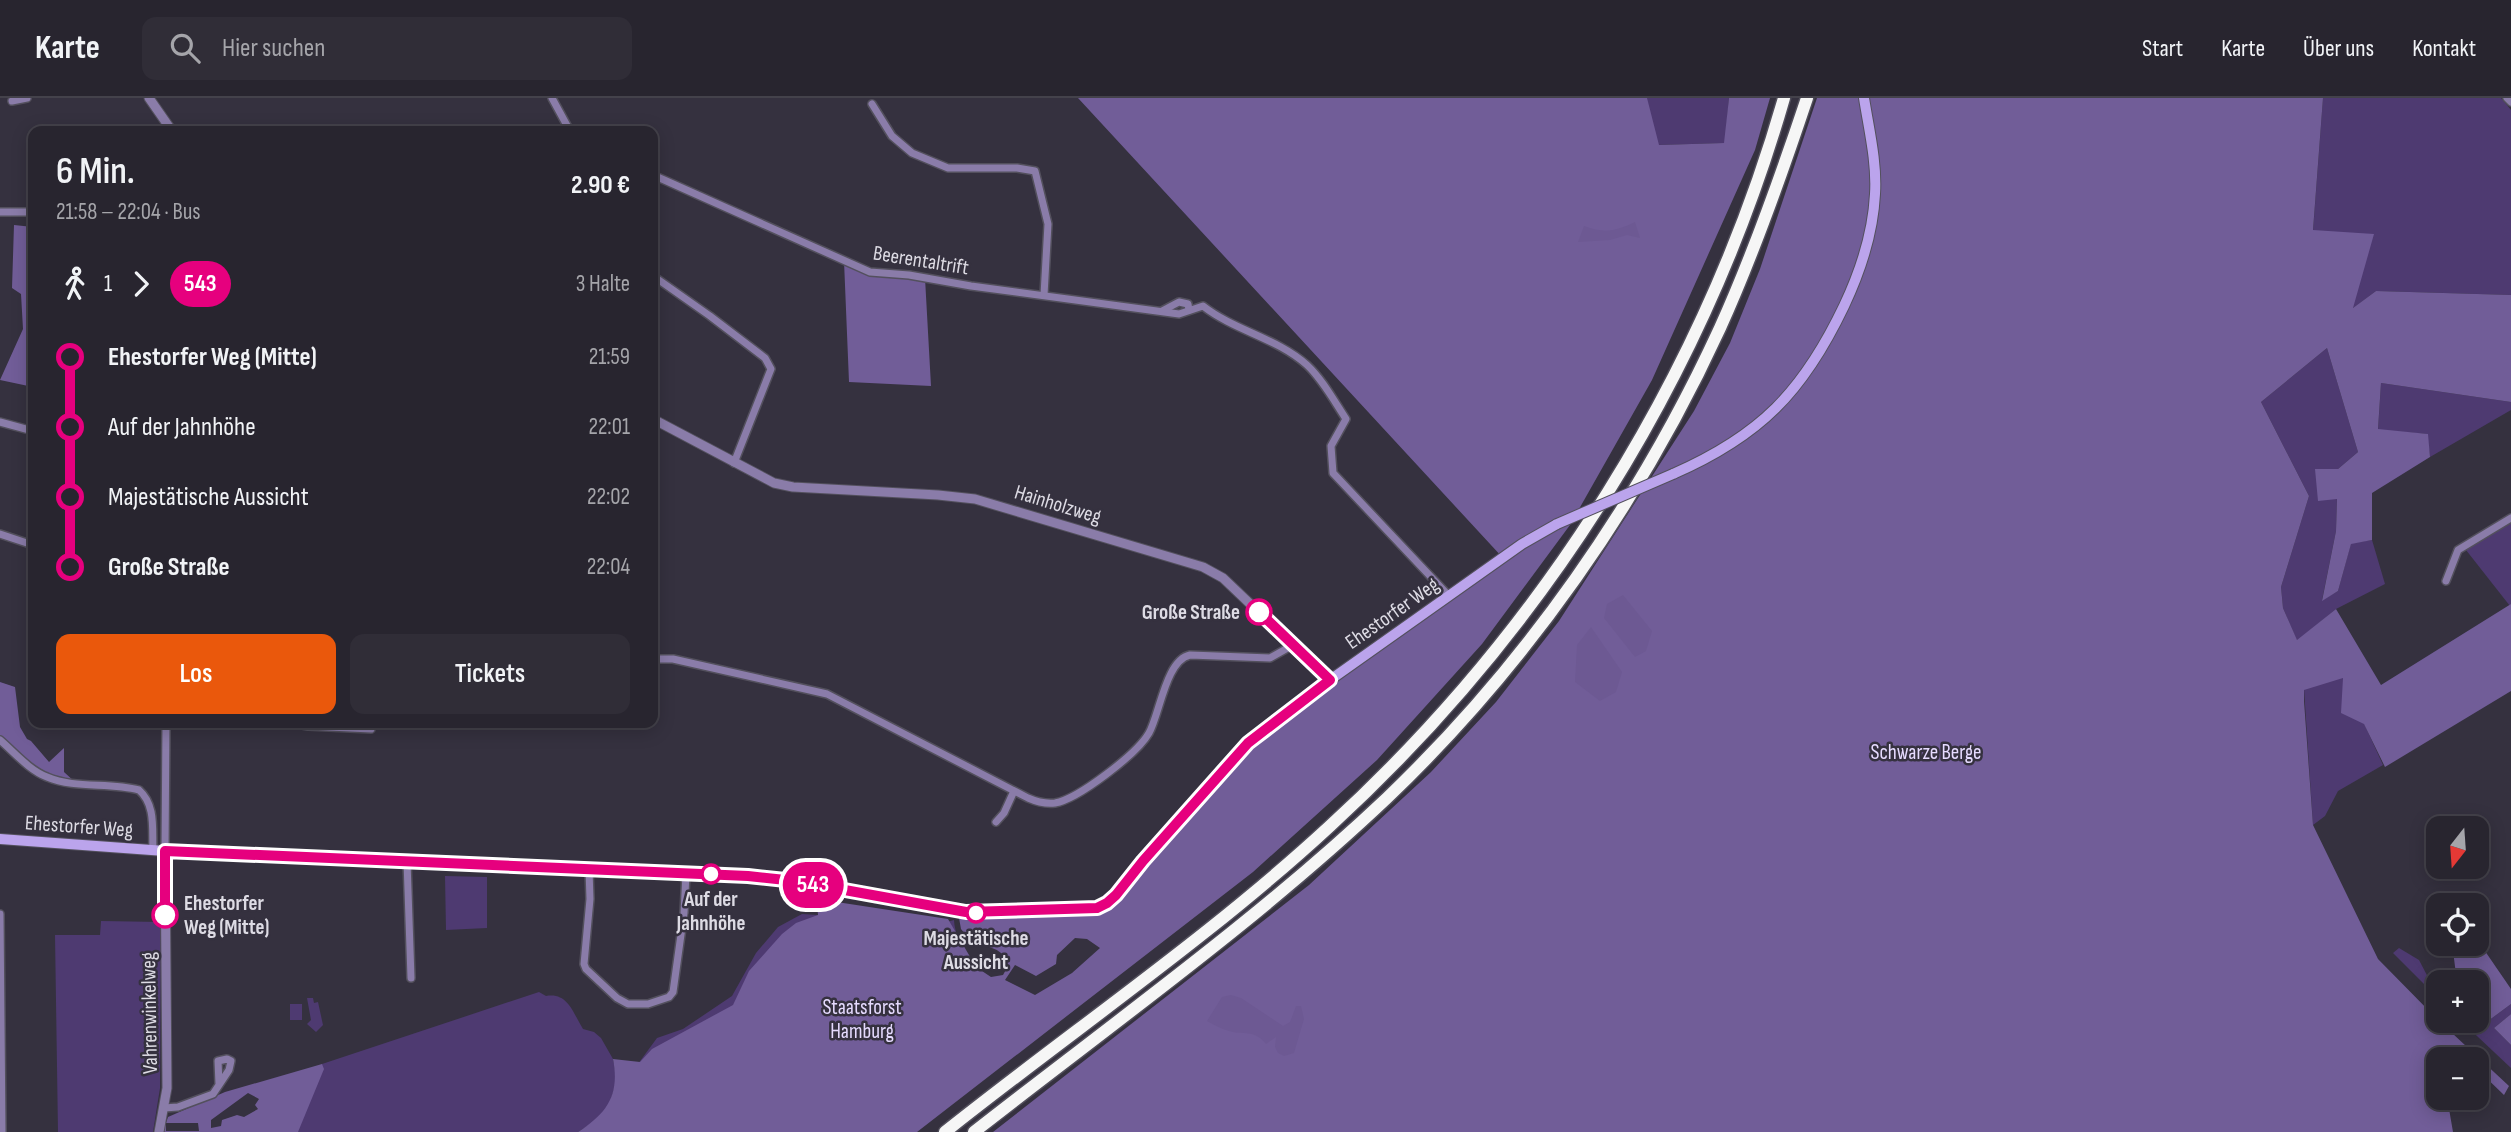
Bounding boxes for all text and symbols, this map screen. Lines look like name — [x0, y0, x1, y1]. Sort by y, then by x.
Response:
search box — [142, 17, 632, 80]
text: Karte — [35, 28, 100, 68]
icon: search — [166, 29, 204, 67]
text: Hier suchen — [222, 33, 325, 64]
text: Start — [2142, 34, 2183, 63]
text: Karte — [2221, 34, 2265, 63]
text: Über uns — [2303, 34, 2374, 63]
text: Kontakt — [2412, 34, 2476, 63]
text: 6 Min. — [56, 149, 135, 194]
text: 2.90 € — [571, 170, 630, 201]
text: 21:58 – 22:04 · Bus — [56, 198, 201, 226]
street label: Beerentaltrift — [871, 241, 971, 280]
icon: walk — [56, 265, 94, 303]
icon: forward — [122, 265, 160, 303]
text: 543 — [184, 269, 217, 298]
text: 1 — [104, 270, 112, 298]
text: 3 Halte — [576, 270, 630, 298]
text: Ehestorfer Weg (Mitte) — [108, 342, 317, 373]
text: 21:59 — [589, 343, 630, 371]
text: Auf der Jahnhöhe — [108, 412, 256, 443]
text: 22:01 — [588, 413, 630, 441]
street label: Hainholzweg — [1011, 479, 1104, 529]
text: Majestätische Aussicht — [108, 482, 309, 513]
text: 22:02 — [587, 483, 630, 511]
text: Große Straße — [108, 552, 230, 583]
text: 22:04 — [587, 553, 630, 581]
street label: Ehestorfer Weg — [1341, 572, 1444, 655]
marker: Große Straße — [1246, 599, 1272, 625]
place label: Große Straße — [1142, 600, 1240, 625]
button: Los — [56, 634, 336, 714]
button: Tickets — [350, 634, 630, 714]
park label: Schwarze Berge — [1870, 740, 1982, 765]
street label: Ehestorfer Weg — [24, 810, 134, 843]
north arrow — [2426, 816, 2488, 878]
map controls — [2426, 816, 2489, 1110]
line badge: 543 — [773, 862, 853, 908]
marker: Auf der Jahnhöhe — [701, 864, 721, 884]
text: 543 — [797, 870, 829, 899]
place label: Auf der Jahnhöhe — [676, 887, 745, 936]
place label: Ehestorfer Weg (Mitte) — [184, 891, 269, 940]
button: locate — [2426, 893, 2489, 956]
marker: Ehestorfer Weg (Mitte) — [152, 902, 178, 928]
marker: Majestätische Aussicht — [966, 903, 986, 923]
place label: Majestätische Aussicht — [923, 926, 1029, 975]
street label: Vahrenwinkelweg — [136, 952, 163, 1074]
button: + — [2426, 970, 2489, 1033]
park label: Staatsforst Hamburg — [822, 995, 902, 1044]
button: − — [2426, 1047, 2489, 1110]

